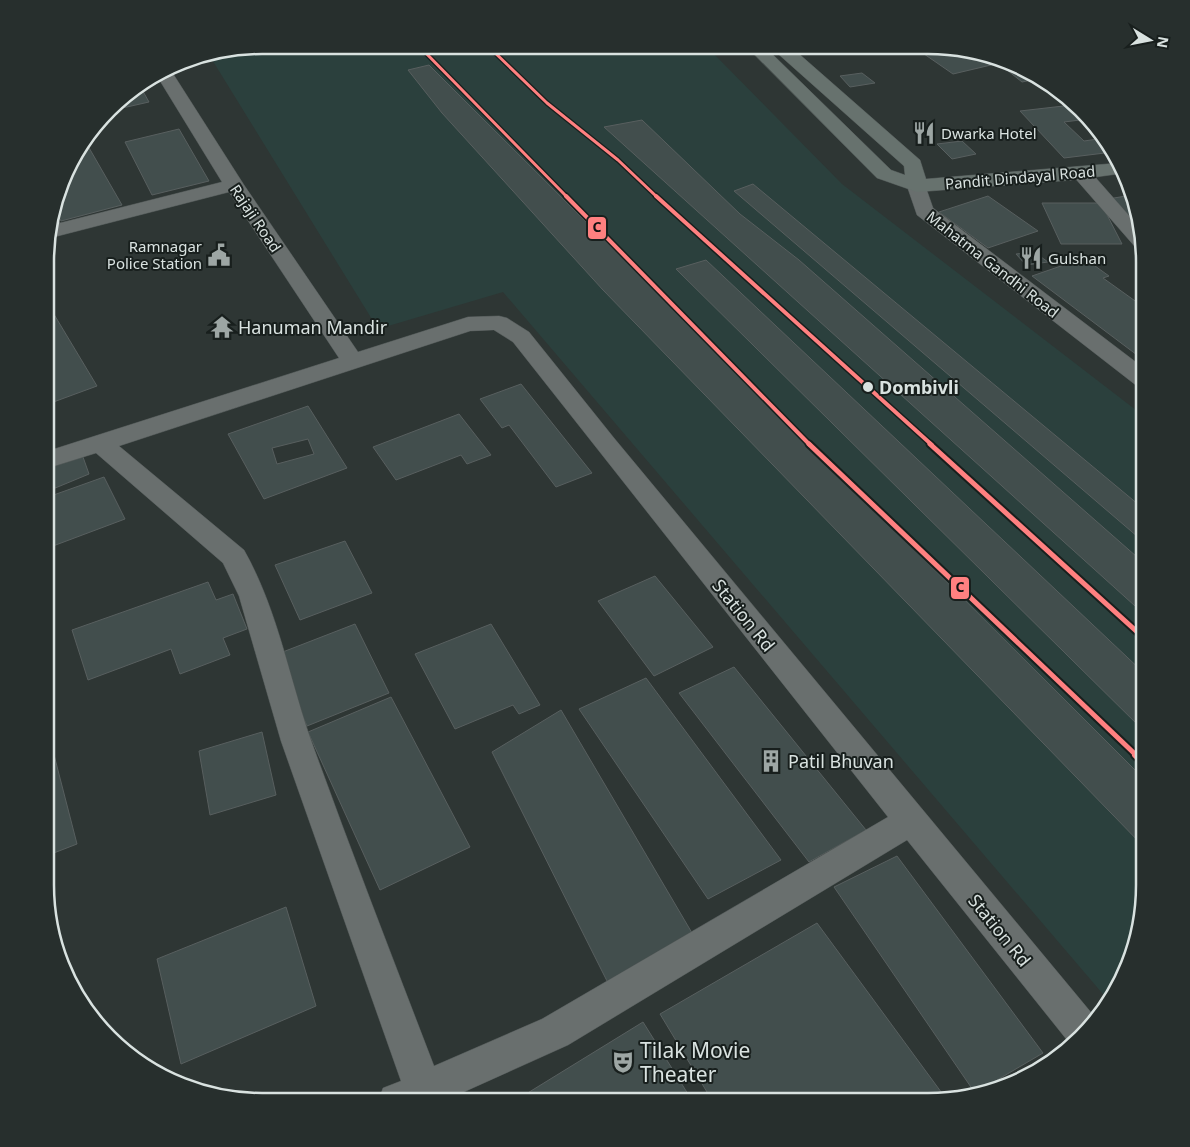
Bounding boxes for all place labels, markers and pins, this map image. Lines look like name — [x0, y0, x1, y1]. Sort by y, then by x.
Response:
restaurant icon: Dwarka Hotel — [911, 120, 937, 146]
place label: Dwarka Hotel — [941, 123, 1037, 143]
place label: Ramnagar Police Station — [107, 236, 202, 273]
public building icon: Ramnagar Police Station — [206, 242, 232, 268]
restaurant icon: Gulshan — [1018, 245, 1044, 271]
place label: Gulshan — [1048, 248, 1106, 268]
temple icon: Hanuman Mandir — [209, 314, 235, 340]
place label: Hanuman Mandir — [238, 315, 388, 339]
place label: Dombivli — [879, 375, 959, 399]
marker: Dombivli — [861, 380, 875, 394]
building icon: Patil Bhuvan — [758, 748, 784, 774]
place label: Patil Bhuvan — [788, 749, 894, 773]
place label: Tilak Movie Theater — [640, 1036, 750, 1088]
theatre icon: Tilak Movie Theater — [610, 1049, 636, 1075]

